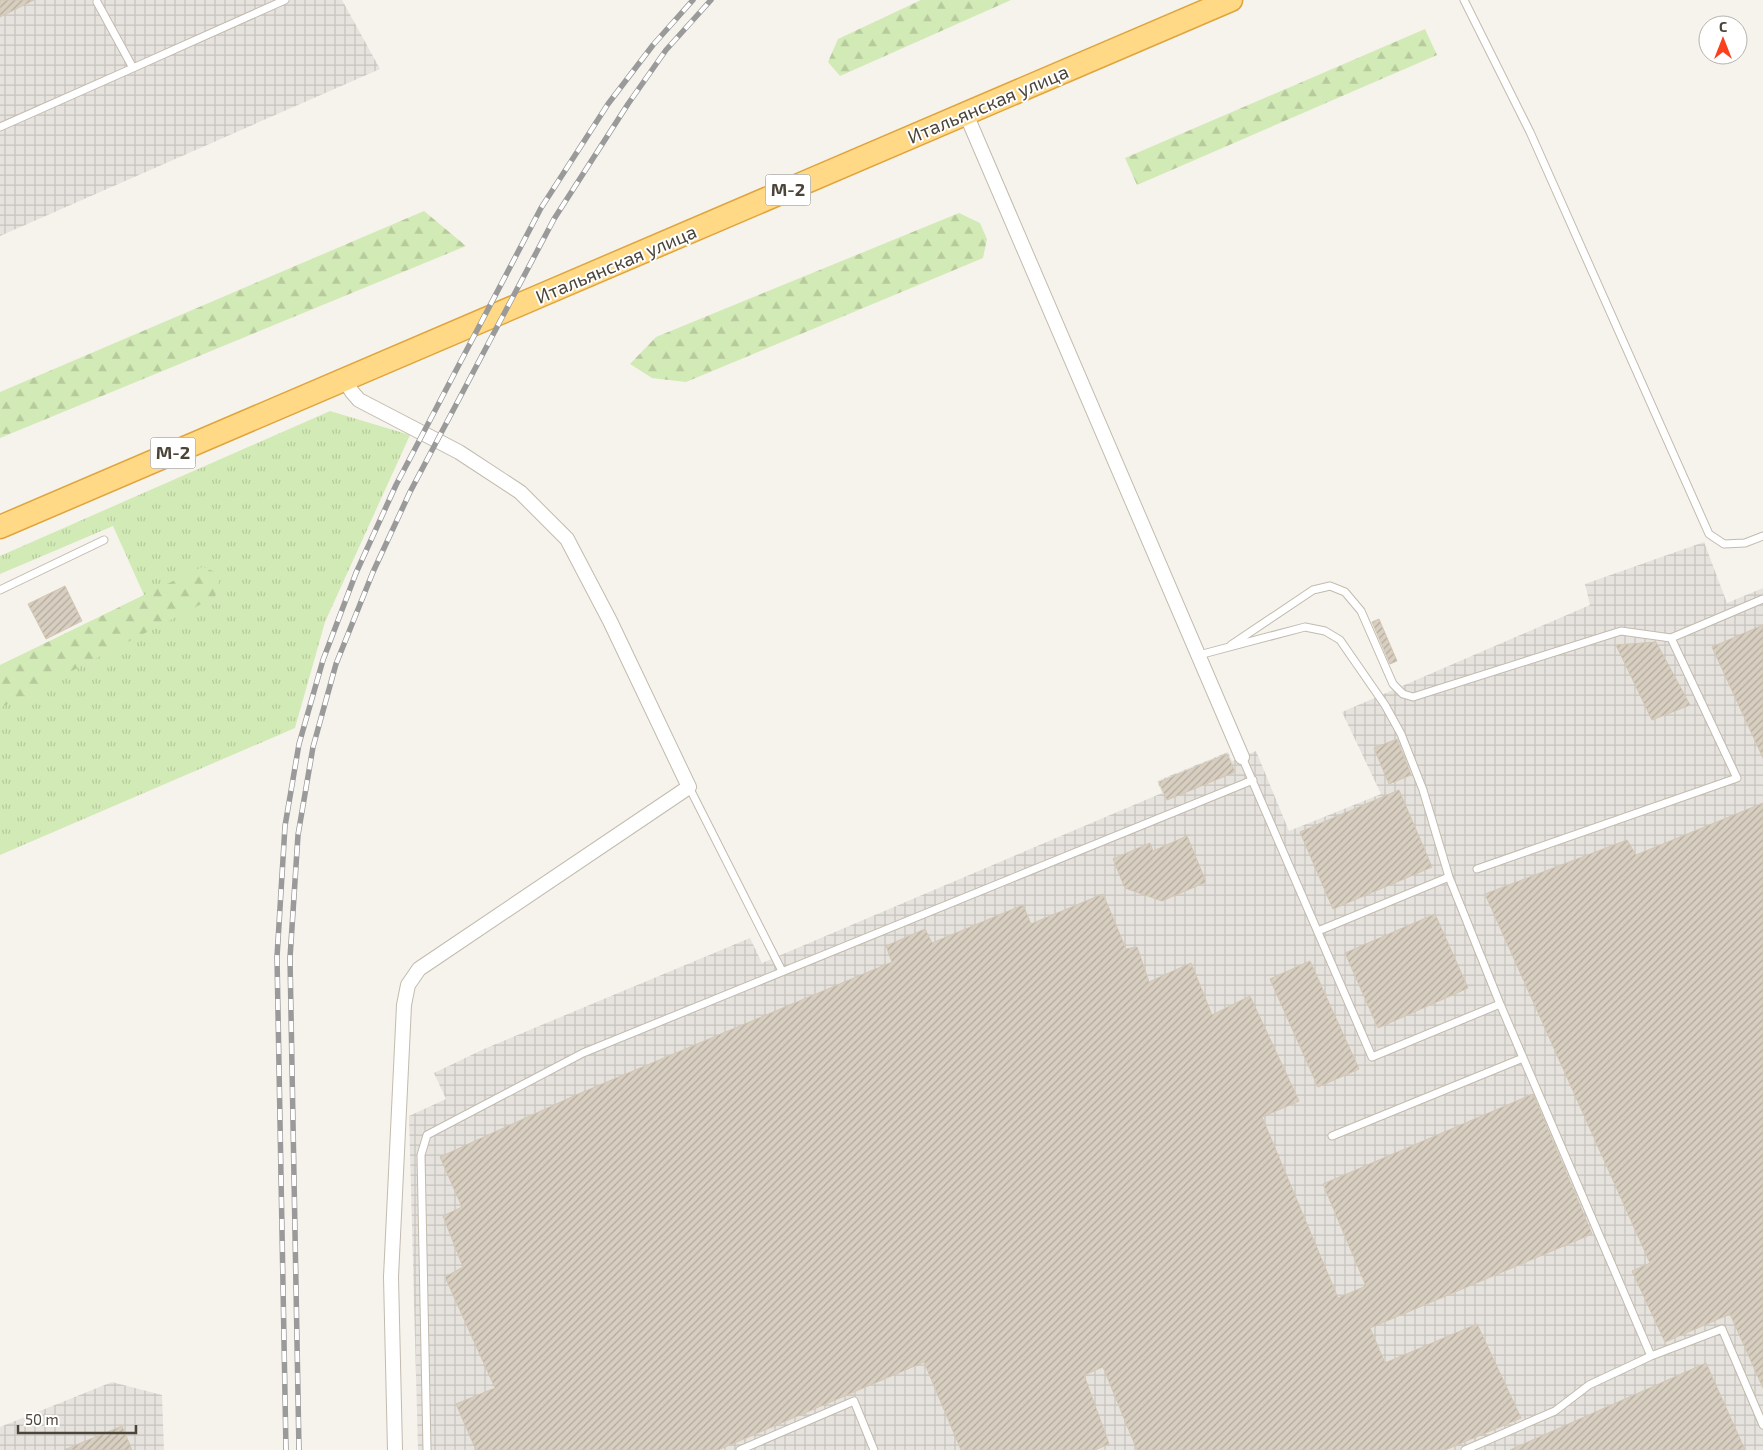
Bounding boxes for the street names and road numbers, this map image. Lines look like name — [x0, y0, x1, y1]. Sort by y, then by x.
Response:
street label: Итальянская улица — [904, 59, 1072, 149]
road number: М-2 — [766, 174, 810, 206]
street label: Итальянская улица — [532, 219, 700, 309]
road number: М-2 — [150, 438, 196, 468]

